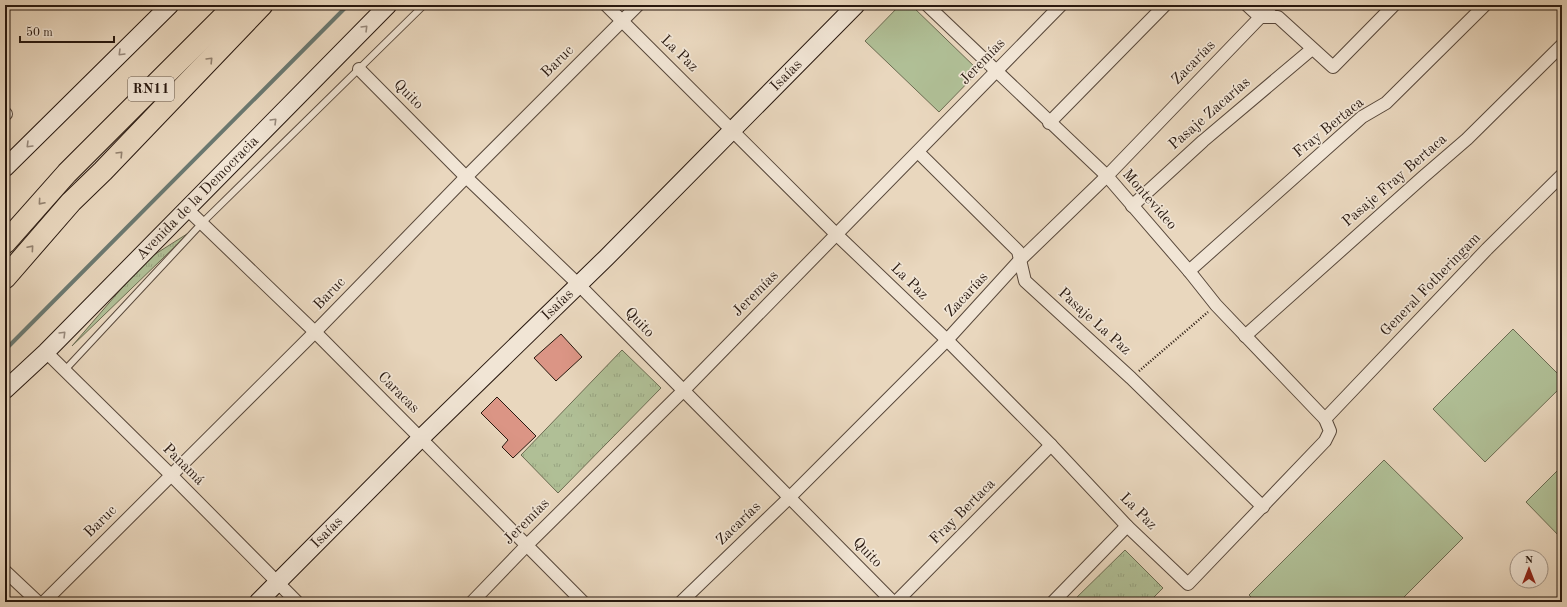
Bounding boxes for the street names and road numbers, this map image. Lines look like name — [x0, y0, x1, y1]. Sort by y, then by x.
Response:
street label: La Paz — [658, 33, 700, 75]
street label: Jeremías — [957, 36, 1009, 88]
street label: Zacarías — [1169, 38, 1219, 88]
street label: Baruc — [539, 43, 577, 81]
street label: Isaías — [768, 57, 805, 94]
street label: Pasaje Zacarías — [1167, 75, 1253, 153]
road number: RN11 — [128, 77, 174, 101]
street label: Quito — [390, 77, 426, 113]
street label: Fray Bertaca — [1291, 95, 1367, 161]
street label: Pasaje Fray Bertaca — [1340, 132, 1450, 230]
street label: Avenida de la Democracia — [134, 133, 262, 263]
street label: Montevideo — [1119, 167, 1179, 233]
street label: General Fotheringam — [1378, 230, 1484, 340]
street label: La Paz — [888, 261, 930, 303]
street label: Jeremías — [730, 268, 782, 320]
street label: Zacarías — [943, 270, 991, 320]
street label: Baruc — [311, 275, 349, 313]
street label: Isaías — [539, 286, 577, 324]
street label: Pasaje La Paz — [1055, 286, 1133, 358]
street label: Quito — [621, 305, 657, 341]
street label: Caracas — [374, 369, 422, 417]
street label: Panamá — [159, 441, 207, 489]
street label: Fray Bertaca — [927, 476, 999, 548]
street label: La Paz — [1117, 491, 1159, 533]
street label: Jeremías — [501, 496, 553, 548]
street label: Zacarías — [714, 499, 764, 549]
street label: Baruc — [82, 503, 120, 541]
street label: Isaías — [308, 514, 346, 551]
street label: Quito — [849, 535, 885, 571]

